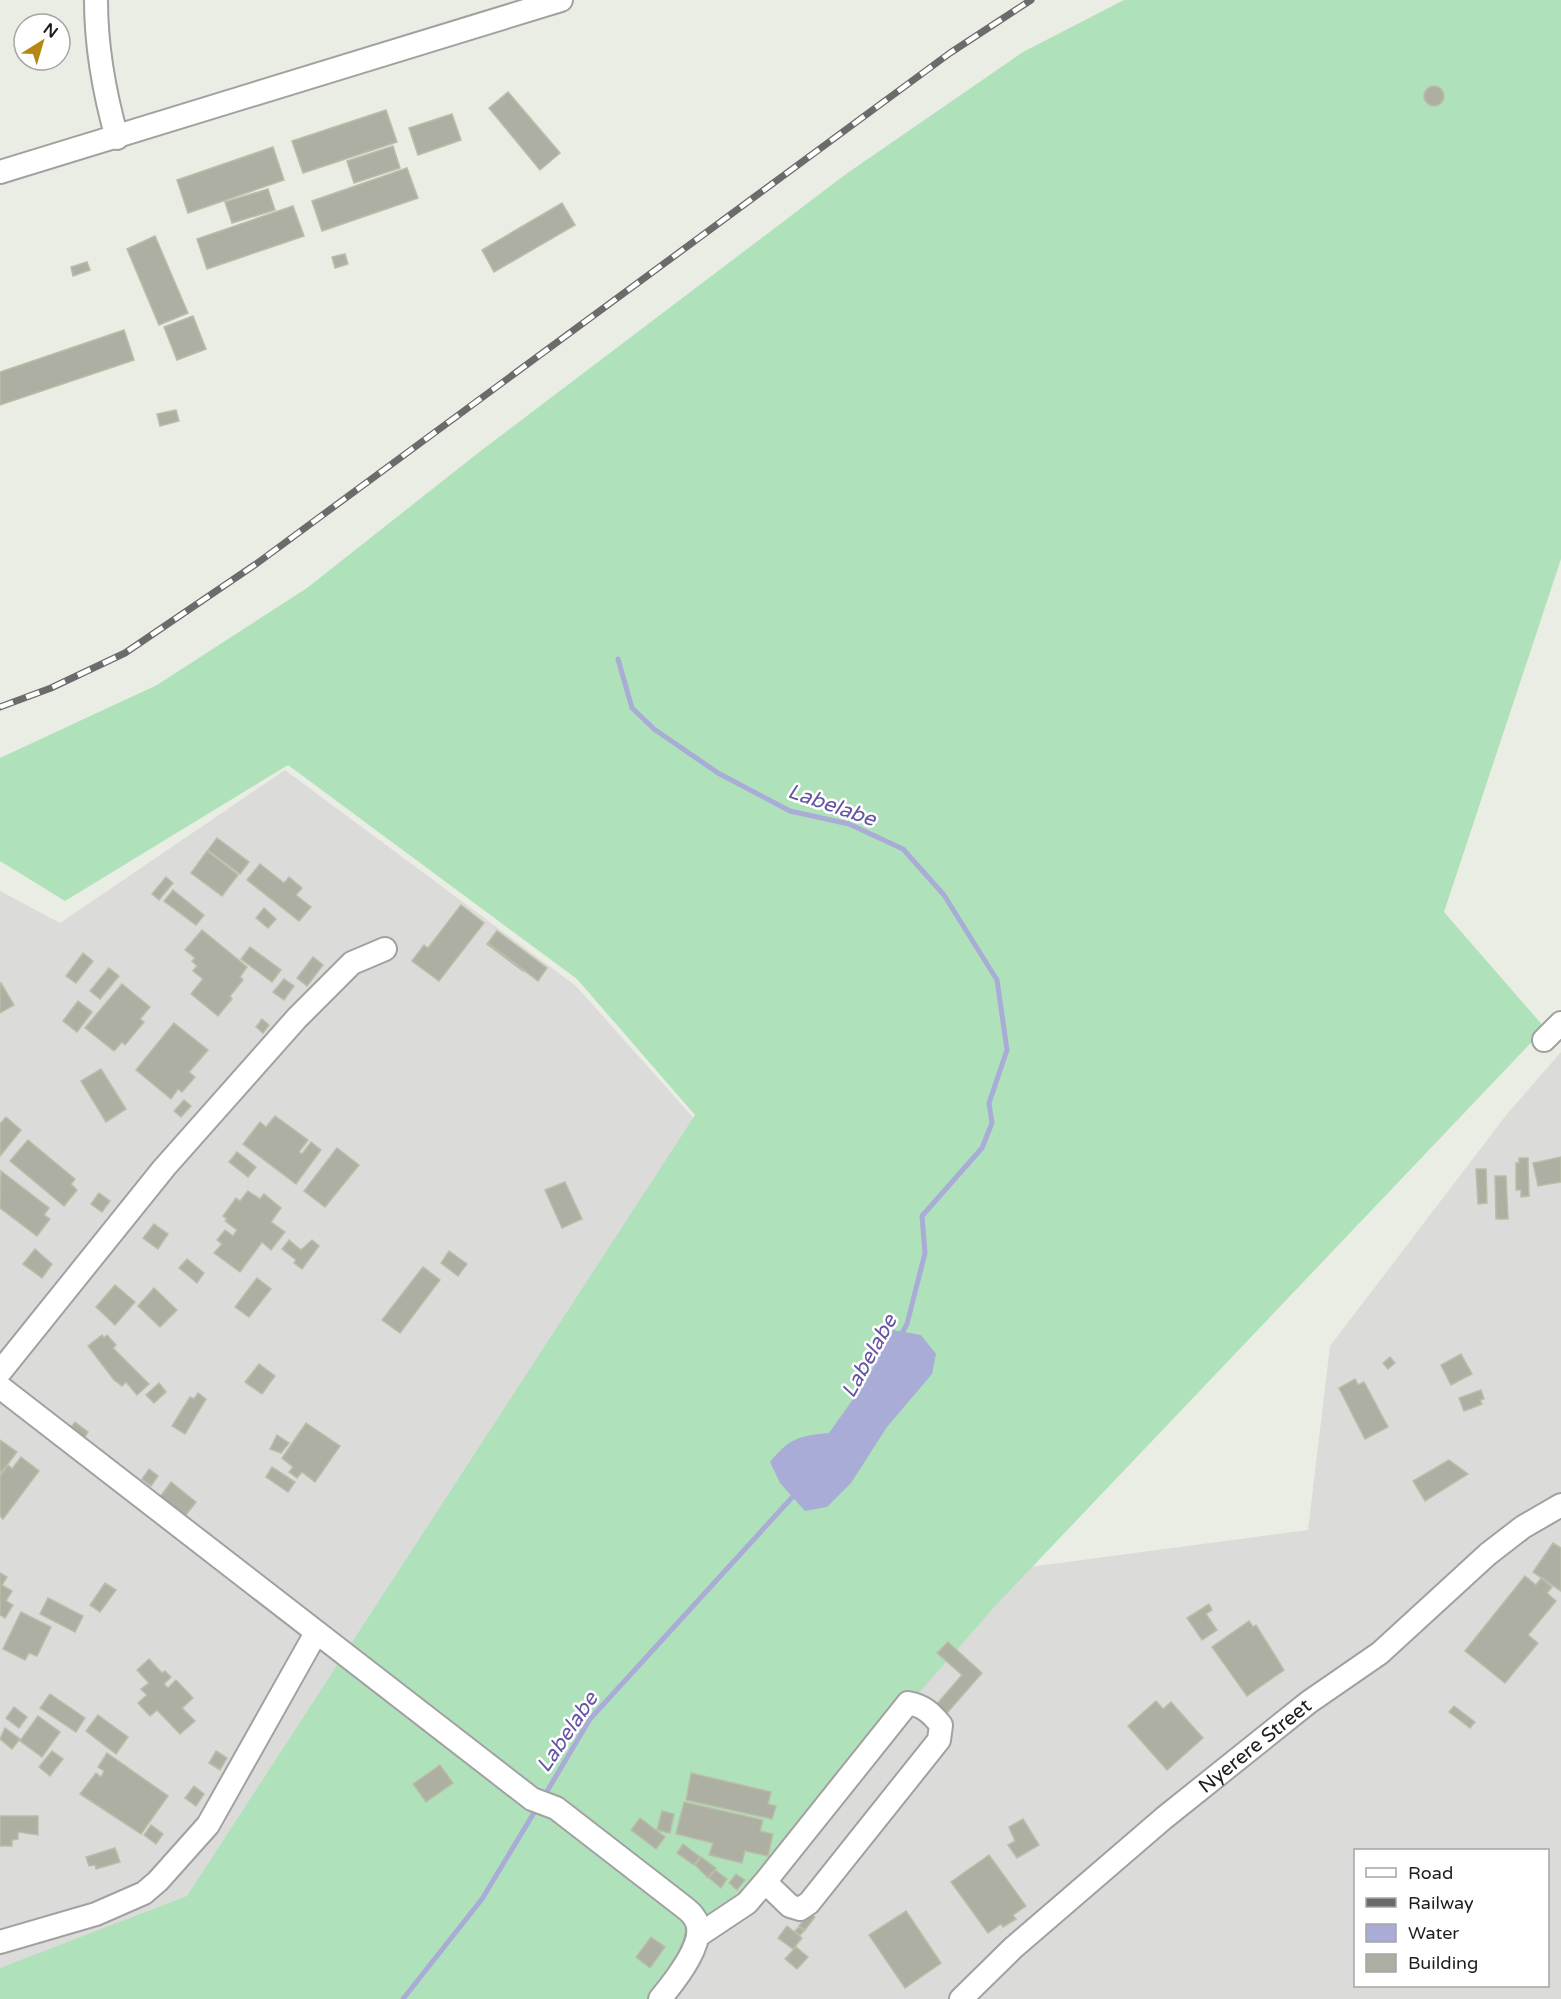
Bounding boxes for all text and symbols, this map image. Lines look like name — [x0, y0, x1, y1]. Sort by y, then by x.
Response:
north arrow — [12, 12, 72, 72]
text: N — [39, 19, 62, 43]
water label: Labelabe — [785, 779, 880, 833]
water label: Labelabe — [836, 1309, 903, 1402]
water label: Labelabe — [532, 1687, 604, 1777]
street label: Nyerere Street — [1194, 1694, 1317, 1799]
legend — [1354, 1849, 1549, 1987]
text: Road — [1408, 1862, 1453, 1884]
text: Railway — [1408, 1892, 1474, 1914]
text: Water — [1408, 1922, 1459, 1944]
text: Building — [1408, 1952, 1478, 1974]

